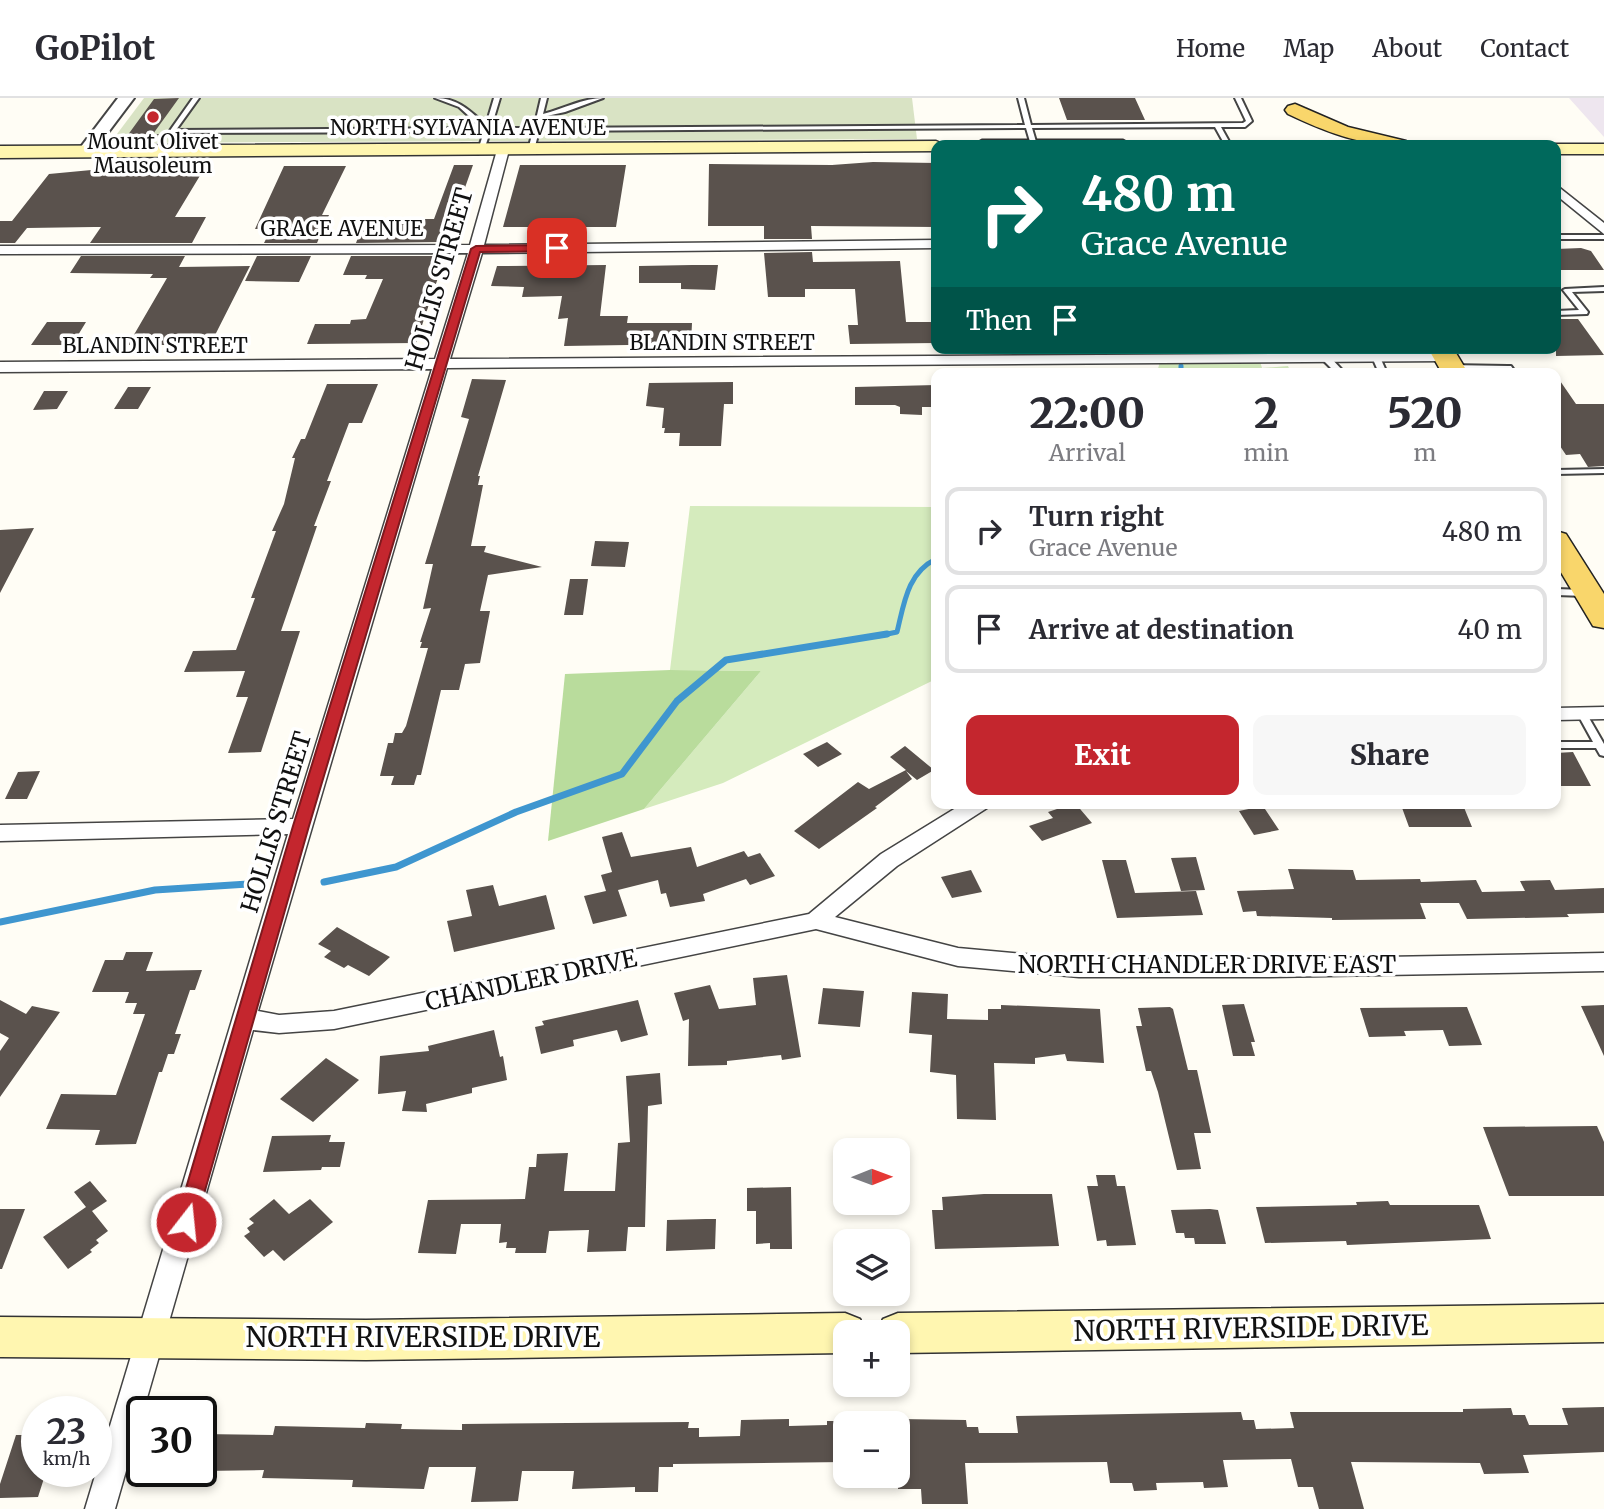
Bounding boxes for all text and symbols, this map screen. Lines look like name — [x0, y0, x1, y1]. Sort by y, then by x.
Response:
text: GoPilot — [35, 28, 155, 69]
text: Home — [1176, 33, 1245, 64]
text: Map — [1283, 33, 1334, 64]
text: About — [1372, 33, 1442, 64]
text: Contact — [1480, 33, 1569, 64]
marker: Mount Olivet Mausoleum — [145, 109, 161, 125]
street label: NORTH SYLVANIA AVENUE — [330, 114, 607, 141]
place label: Mount Olivet Mausoleum — [87, 128, 219, 179]
text: 480 m — [1081, 163, 1235, 224]
icon: right — [966, 168, 1057, 259]
street label: HOLLIS STREET — [398, 184, 480, 374]
street label: GRACE AVENUE — [261, 215, 424, 242]
pin — [527, 218, 587, 278]
text: Grace Avenue — [1081, 224, 1287, 264]
icon: arrive — [538, 229, 576, 267]
icon: arrive — [1046, 301, 1084, 339]
text: Then — [966, 304, 1032, 337]
street label: BLANDIN STREET — [629, 329, 815, 356]
street label: BLANDIN STREET — [62, 332, 248, 359]
text: 22:00 — [1029, 387, 1145, 439]
text: 2 — [1254, 387, 1279, 439]
text: 520 — [1387, 387, 1463, 439]
text: Arrival — [1049, 438, 1126, 467]
text: min — [1243, 438, 1289, 467]
text: m — [1414, 438, 1436, 467]
text: Turn right — [1029, 500, 1164, 533]
icon: right — [970, 512, 1008, 550]
text: 480 m — [1442, 515, 1522, 548]
text: Grace Avenue — [1029, 533, 1177, 562]
icon: arrive — [970, 610, 1008, 648]
text: Arrive at destination — [1029, 613, 1294, 646]
text: 40 m — [1458, 613, 1522, 646]
button: Exit — [966, 715, 1239, 795]
button: Share — [1253, 715, 1526, 795]
street label: HOLLIS STREET — [234, 727, 318, 916]
street label: CHANDLER DRIVE — [422, 942, 640, 1018]
street label: NORTH CHANDLER DRIVE EAST — [1018, 949, 1396, 980]
north arrow — [833, 1138, 910, 1214]
map controls — [833, 1138, 910, 1488]
position arrow — [149, 1185, 223, 1259]
button: layers — [833, 1229, 910, 1306]
street label: NORTH RIVERSIDE DRIVE — [1073, 1307, 1429, 1349]
street label: NORTH RIVERSIDE DRIVE — [246, 1319, 601, 1355]
button: + — [833, 1320, 910, 1397]
speed limit sign: 30 — [126, 1396, 217, 1487]
text: 23 — [47, 1410, 86, 1454]
button: − — [833, 1411, 910, 1488]
text: km/h — [43, 1447, 90, 1470]

